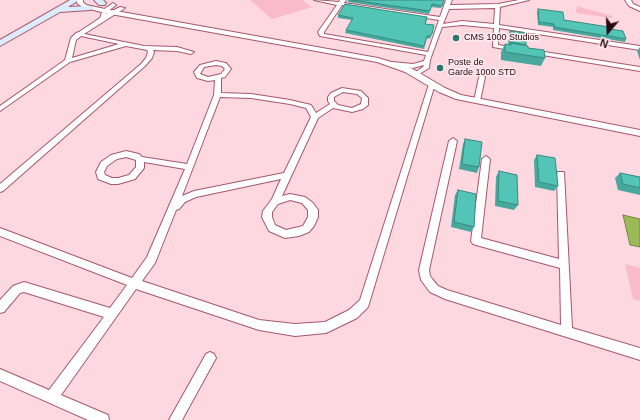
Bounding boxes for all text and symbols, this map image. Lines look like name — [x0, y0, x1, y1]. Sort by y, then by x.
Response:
north arrow — [588, 12, 628, 52]
marker: CMS 1000 Studios — [451, 33, 461, 43]
place label: CMS 1000 Studios — [464, 33, 539, 43]
text: N — [598, 36, 610, 50]
place label: Poste de Garde 1000 STD — [448, 58, 516, 79]
marker: Poste de Garde 1000 STD — [435, 63, 445, 73]

